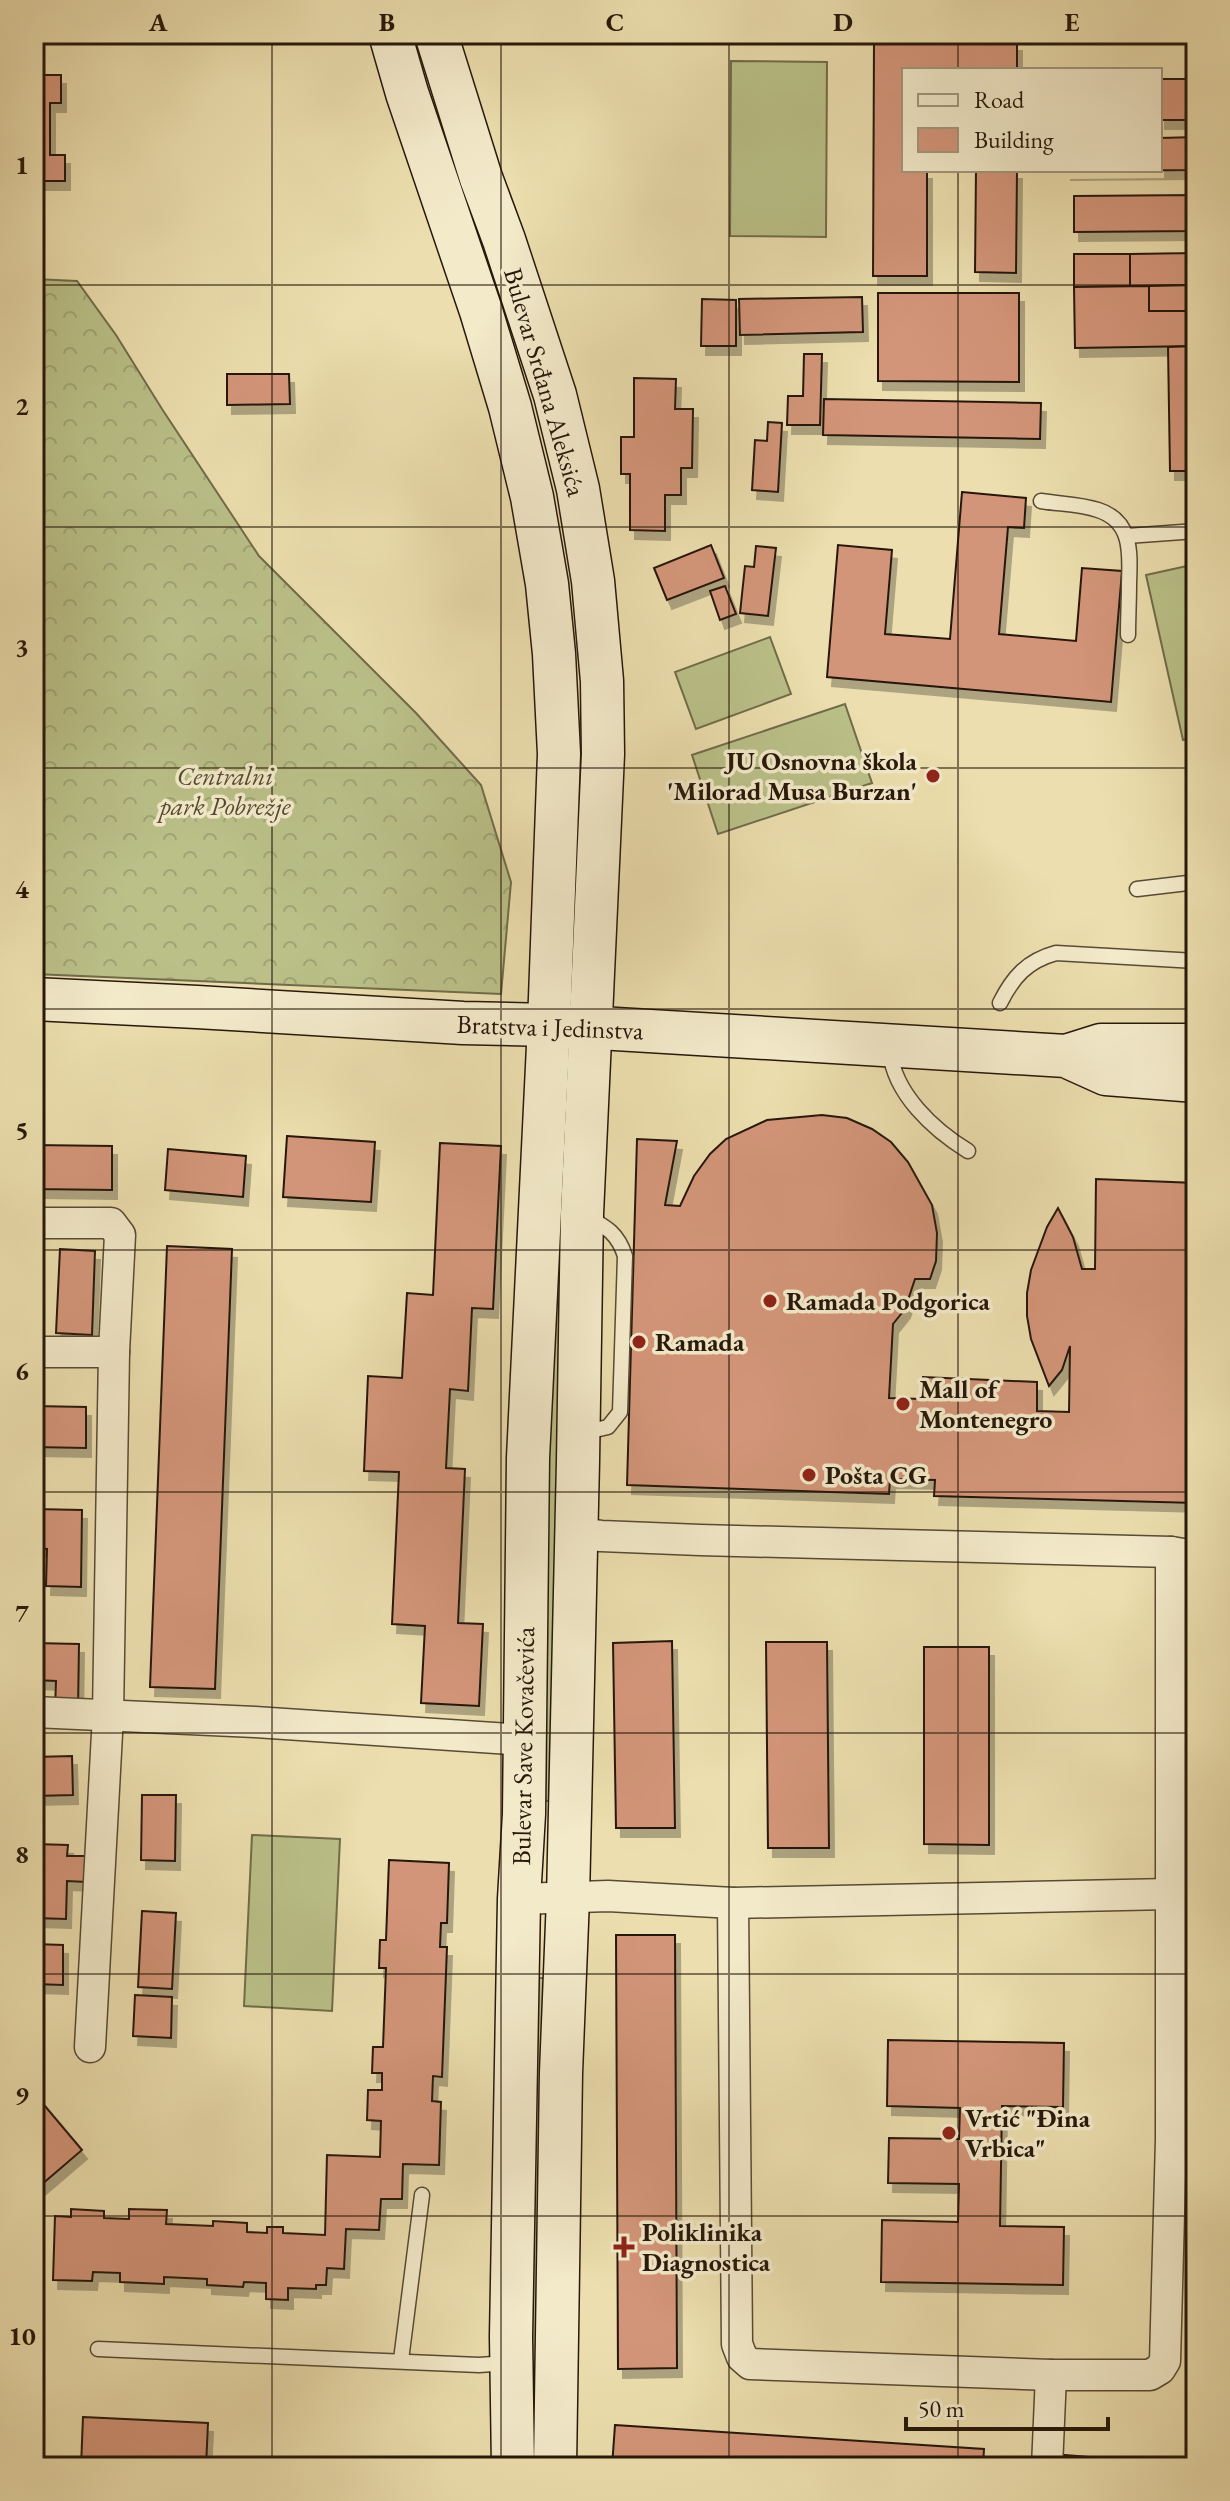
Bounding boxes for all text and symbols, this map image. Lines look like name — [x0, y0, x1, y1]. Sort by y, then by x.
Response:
text: A — [148, 5, 168, 39]
text: B — [379, 5, 395, 39]
text: C — [606, 5, 624, 39]
text: D — [833, 5, 853, 39]
text: E — [1065, 5, 1080, 39]
legend — [902, 68, 1162, 172]
text: Road — [974, 84, 1025, 115]
text: Building — [974, 124, 1054, 155]
text: 1 — [15, 148, 29, 182]
street label: Bulevar Srđana Aleksića — [496, 264, 594, 501]
text: 2 — [15, 389, 29, 423]
text: 3 — [15, 630, 29, 664]
place label: JU Osnovna škola 'Milorad Musa Burzan' — [667, 744, 918, 808]
park label: Centralni park Pobrežje — [155, 759, 292, 823]
marker: JU Osnovna škola 'Milorad Musa Burzan' — [924, 767, 942, 785]
text: 4 — [15, 872, 29, 906]
street label: Bratstva i Jedinstva — [456, 1007, 645, 1047]
text: 5 — [15, 1113, 29, 1147]
place label: Ramada Podgorica — [786, 1284, 991, 1318]
marker: Ramada Podgorica — [761, 1292, 779, 1310]
place label: Ramada — [655, 1325, 745, 1359]
marker: Ramada — [630, 1333, 648, 1351]
text: 6 — [15, 1354, 29, 1388]
place label: Mall of Montenegro — [919, 1372, 1052, 1436]
marker: Mall of Montenegro — [894, 1395, 912, 1413]
place label: Pošta CG — [825, 1458, 927, 1492]
marker: Pošta CG — [800, 1466, 818, 1484]
text: 7 — [15, 1596, 29, 1630]
street label: Bulevar Save Kovačevića — [504, 1626, 542, 1866]
text: 8 — [15, 1837, 29, 1871]
text: 9 — [15, 2078, 29, 2112]
place label: Vrtić "Đina Vrbica" — [965, 2101, 1091, 2165]
marker: Vrtić "Đina Vrbica" — [940, 2124, 958, 2142]
place label: Poliklinika Diagnostica — [642, 2215, 771, 2279]
marker: Poliklinika Diagnostica — [613, 2236, 635, 2258]
text: 10 — [8, 2319, 36, 2353]
scale bar — [906, 2381, 1108, 2431]
text: 50 m — [918, 2393, 965, 2424]

